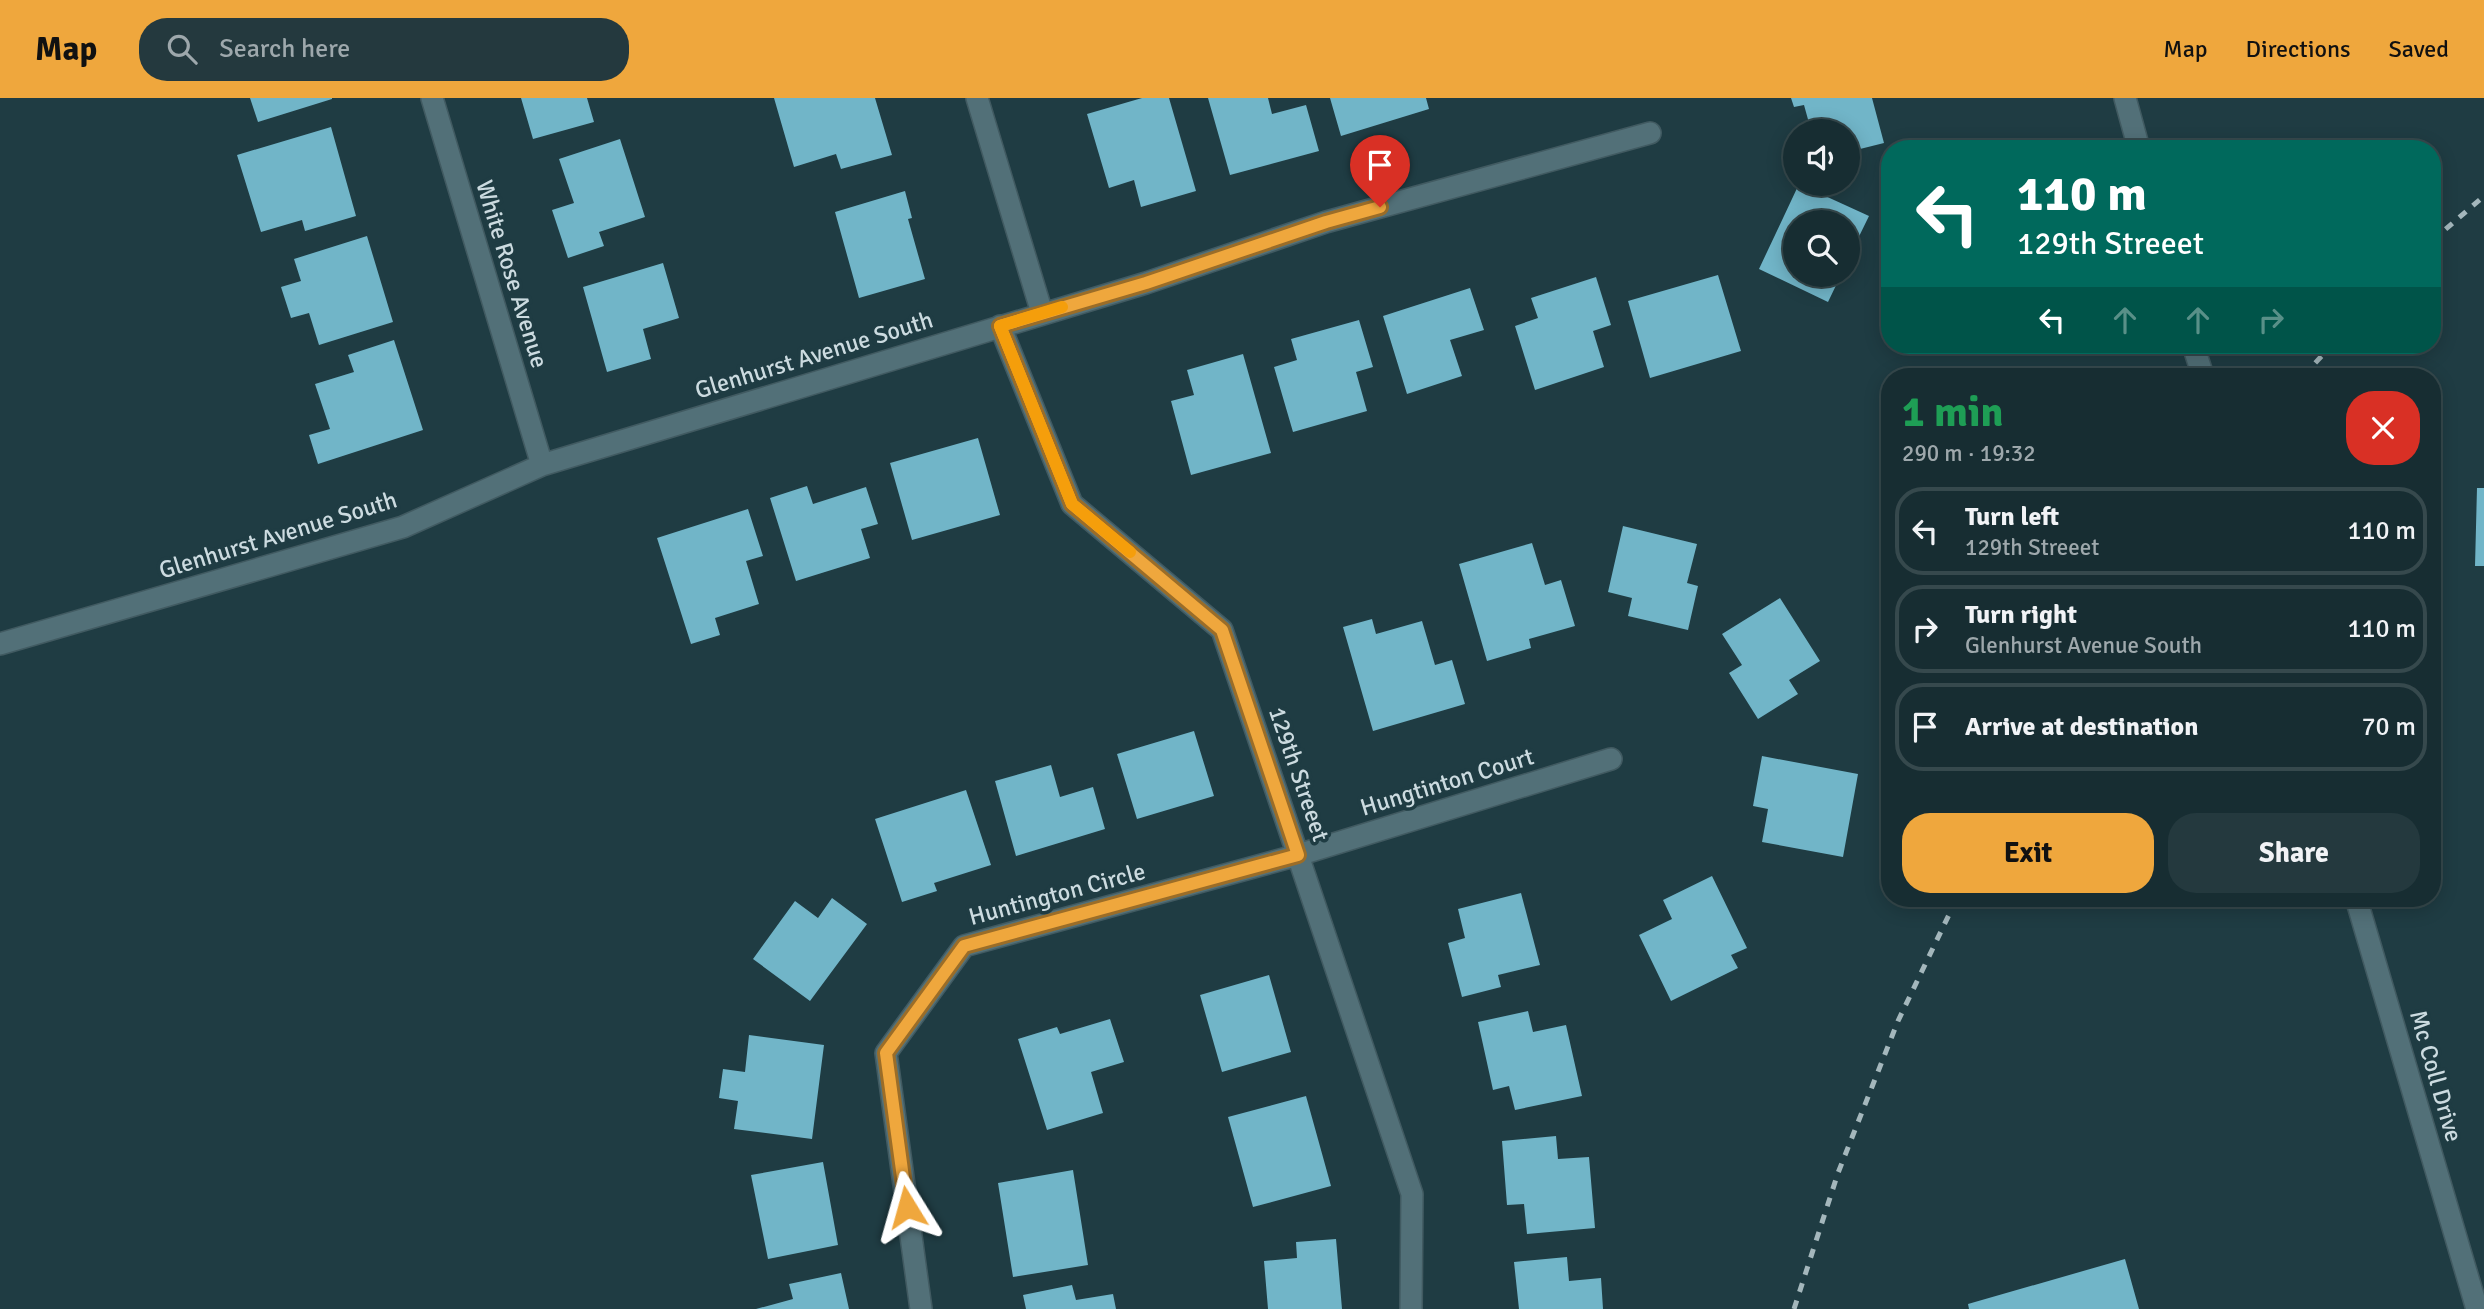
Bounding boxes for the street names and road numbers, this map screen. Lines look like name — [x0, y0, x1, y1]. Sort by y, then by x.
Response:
street label: White Rose Avenue — [469, 176, 555, 372]
street label: Glenhurst Avenue South — [691, 305, 937, 405]
street label: Glenhurst Avenue South — [155, 485, 401, 585]
street label: 129th Streeet — [1262, 703, 1336, 845]
street label: Hungtinton Court — [1357, 741, 1537, 823]
street label: Huntington Circle — [965, 856, 1149, 932]
street label: Mc Coll Drive — [2403, 1007, 2469, 1145]

